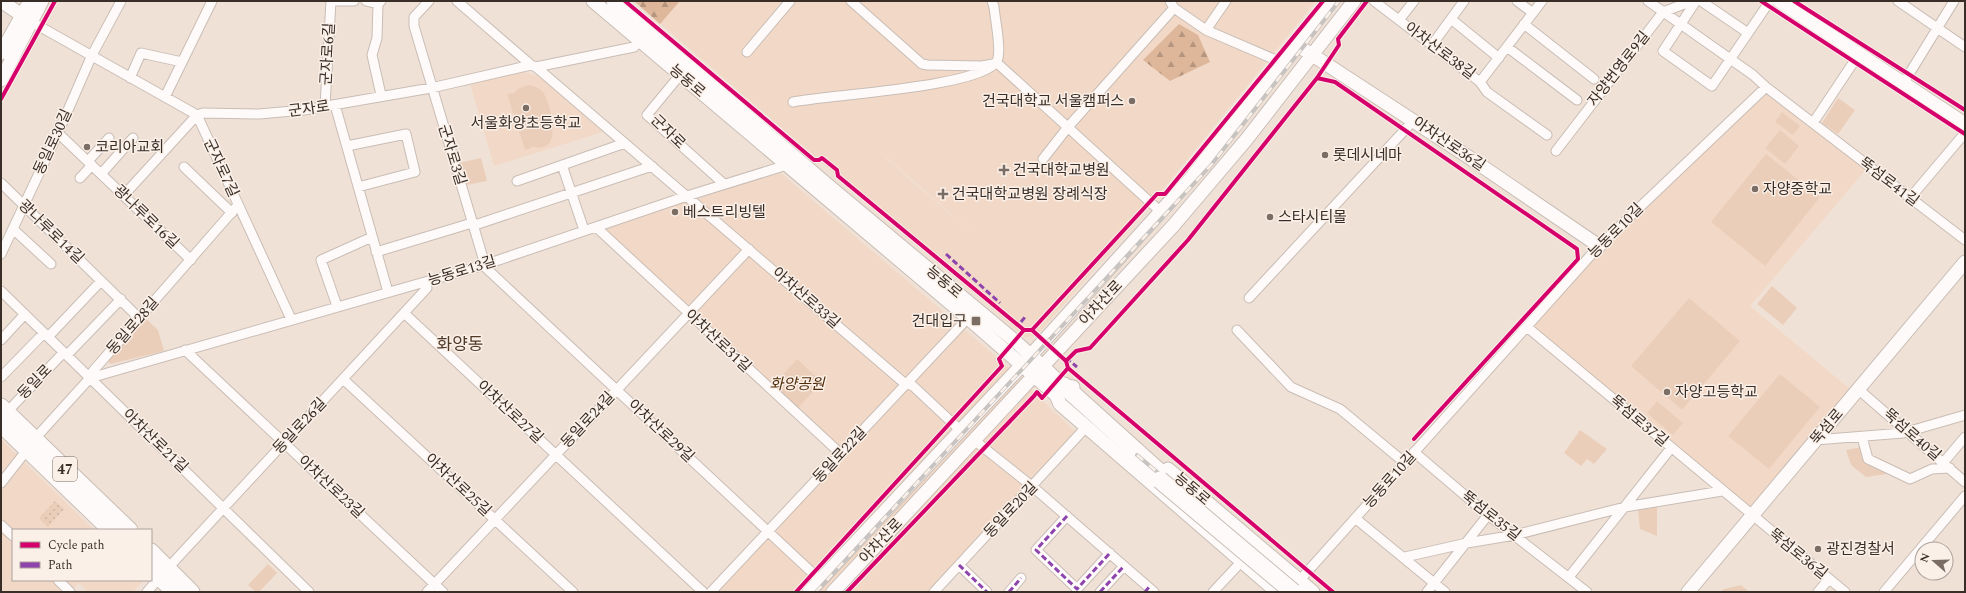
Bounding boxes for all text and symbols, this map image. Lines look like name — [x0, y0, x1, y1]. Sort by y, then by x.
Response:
street label: 아차산로38길 — [1400, 17, 1480, 85]
street label: 군자로6길 — [315, 22, 341, 86]
street label: 자양번영로9길 — [1582, 26, 1656, 112]
street label: 능동로 — [664, 59, 710, 103]
place label: 건국대학교 서울캠퍼스 — [982, 90, 1124, 113]
street label: 군자로 — [287, 95, 331, 123]
marker: 건국대학교 서울캠퍼스 — [1127, 96, 1137, 106]
marker: 서울화양초등학교 — [521, 103, 531, 113]
street label: 동일로30길 — [28, 105, 78, 179]
street label: 군자로 — [645, 109, 691, 155]
street label: 아차산로36길 — [1408, 111, 1490, 177]
place label: 서울화양초등학교 — [471, 112, 581, 135]
street label: 군자로3길 — [432, 122, 472, 188]
street label: 군자로7길 — [197, 135, 245, 201]
place label: 코리아교회 — [95, 136, 164, 159]
marker: 코리아교회 — [82, 142, 92, 152]
place label: 롯데시네마 — [1333, 144, 1402, 167]
marker: 롯데시네마 — [1320, 150, 1330, 160]
street label: 뚝섬로41길 — [1854, 152, 1924, 212]
place label: 건국대학교병원 — [1013, 159, 1110, 182]
marker: 건국대학교병원 — [998, 164, 1010, 176]
place label: 자양중학교 — [1763, 178, 1832, 201]
street label: 광나루로16길 — [108, 180, 184, 254]
place label: 건국대학교병원 장례식장 — [952, 183, 1108, 206]
marker: 자양중학교 — [1750, 184, 1760, 194]
marker: 건국대학교병원 장례식장 — [937, 188, 949, 200]
street label: 광나루로14길 — [13, 195, 89, 269]
street label: 능동로10길 — [1583, 198, 1649, 264]
place label: 베스트리빙텔 — [683, 201, 766, 224]
place label: 스타시티몰 — [1278, 206, 1347, 229]
marker: 베스트리빙텔 — [670, 207, 680, 217]
marker: 스타시티몰 — [1265, 212, 1275, 222]
street label: 능동로13길 — [425, 250, 499, 292]
street label: 능동로 — [921, 260, 967, 304]
street label: 아차산로33길 — [767, 262, 845, 334]
street label: 아차산로 — [1074, 275, 1128, 331]
street label: 동일로28길 — [101, 292, 165, 360]
street label: 아차산로31길 — [679, 304, 757, 378]
place label: 건대입구 — [912, 310, 967, 333]
marker: 건대입구 — [970, 315, 982, 327]
district label: 화양동 — [437, 332, 483, 358]
street label: 동일로 — [12, 359, 58, 405]
park label: 화양공원 — [769, 373, 826, 396]
street label: 아차산로27길 — [471, 375, 549, 449]
place label: 자양고등학교 — [1675, 381, 1758, 404]
street label: 동일로24길 — [556, 386, 620, 454]
marker: 자양고등학교 — [1662, 387, 1672, 397]
street label: 뚝섬로37길 — [1605, 390, 1673, 452]
street label: 동일로26길 — [268, 392, 332, 460]
street label: 아차산로29길 — [622, 394, 700, 468]
street label: 뚝섬로40길 — [1878, 403, 1946, 467]
street label: 아차산로21길 — [117, 404, 193, 478]
street label: 뚝섬로 — [1805, 404, 1849, 450]
street label: 동일로22길 — [808, 421, 872, 489]
street label: 능동로10길 — [1358, 446, 1422, 514]
street label: 아차산로25길 — [419, 448, 497, 522]
street label: 아차산로23길 — [292, 450, 370, 524]
road number: 47 — [53, 457, 77, 481]
street label: 능동로 — [1169, 467, 1215, 511]
street label: 동일로20길 — [979, 476, 1043, 544]
street label: 뚝섬로35길 — [1456, 485, 1526, 547]
street label: 아차산로 — [854, 513, 908, 569]
street label: 뚝섬로36길 — [1763, 523, 1833, 585]
legend — [12, 529, 152, 581]
text: Cycle path — [48, 536, 105, 555]
place label: 광진경찰서 — [1826, 538, 1895, 561]
north arrow — [1914, 541, 1954, 581]
marker: 광진경찰서 — [1813, 544, 1823, 554]
text: N — [1916, 551, 1935, 565]
text: Path — [48, 556, 73, 575]

